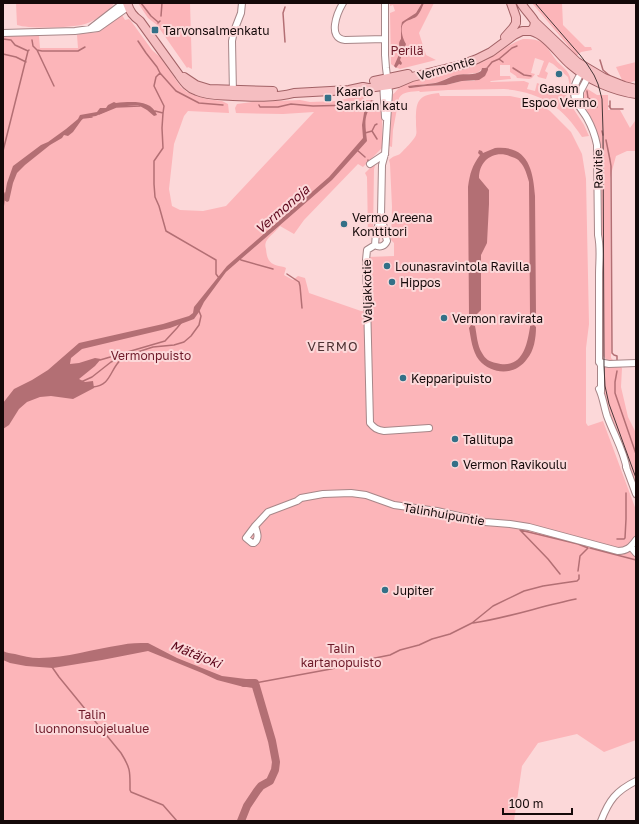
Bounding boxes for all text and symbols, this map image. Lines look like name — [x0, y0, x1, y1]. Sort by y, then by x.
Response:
place label: Tarvonsalmenkatu — [163, 23, 270, 38]
marker: Tarvonsalmenkatu — [150, 25, 160, 35]
park label: Perilä — [390, 43, 424, 58]
street label: Vermontie — [416, 53, 476, 83]
marker: Gasum Espoo Vermo — [554, 69, 564, 79]
place label: Gasum Espoo Vermo — [521, 81, 597, 110]
place label: Kaarlo Sarkian katu — [336, 84, 408, 113]
marker: Kaarlo Sarkian katu — [323, 93, 333, 103]
street label: Ravitie — [590, 149, 606, 189]
water label: Vermonoja — [252, 181, 313, 237]
place label: Vermo Areena Konttitori — [352, 210, 432, 239]
marker: Vermo Areena Konttitori — [339, 219, 349, 229]
street label: Valjakkotie — [359, 259, 375, 323]
place label: Lounasravintola Ravilla — [395, 259, 530, 274]
marker: Lounasravintola Ravilla — [382, 261, 392, 271]
place label: Hippos — [400, 275, 441, 290]
marker: Hippos — [387, 277, 397, 287]
place label: Vermon ravirata — [452, 311, 543, 326]
marker: Vermon ravirata — [439, 313, 449, 323]
district label: VERMO — [307, 338, 359, 354]
park label: Vermonpuisto — [111, 348, 191, 363]
place label: Kepparipuisto — [411, 371, 492, 386]
marker: Kepparipuisto — [398, 373, 408, 383]
place label: Tallitupa — [463, 432, 513, 447]
marker: Tallitupa — [450, 434, 460, 444]
place label: Vermon Ravikoulu — [463, 457, 567, 472]
marker: Vermon Ravikoulu — [450, 459, 460, 469]
street label: Talinhuipuntie — [402, 499, 486, 529]
place label: Jupiter — [393, 583, 434, 598]
marker: Jupiter — [380, 585, 390, 595]
water label: Mätäjoki — [168, 637, 225, 672]
park label: Talin kartanopuisto — [301, 641, 381, 670]
park label: Talin luonnonsuojelualue — [35, 707, 149, 736]
scale bar — [503, 790, 572, 816]
text: 100 m — [509, 796, 543, 811]

